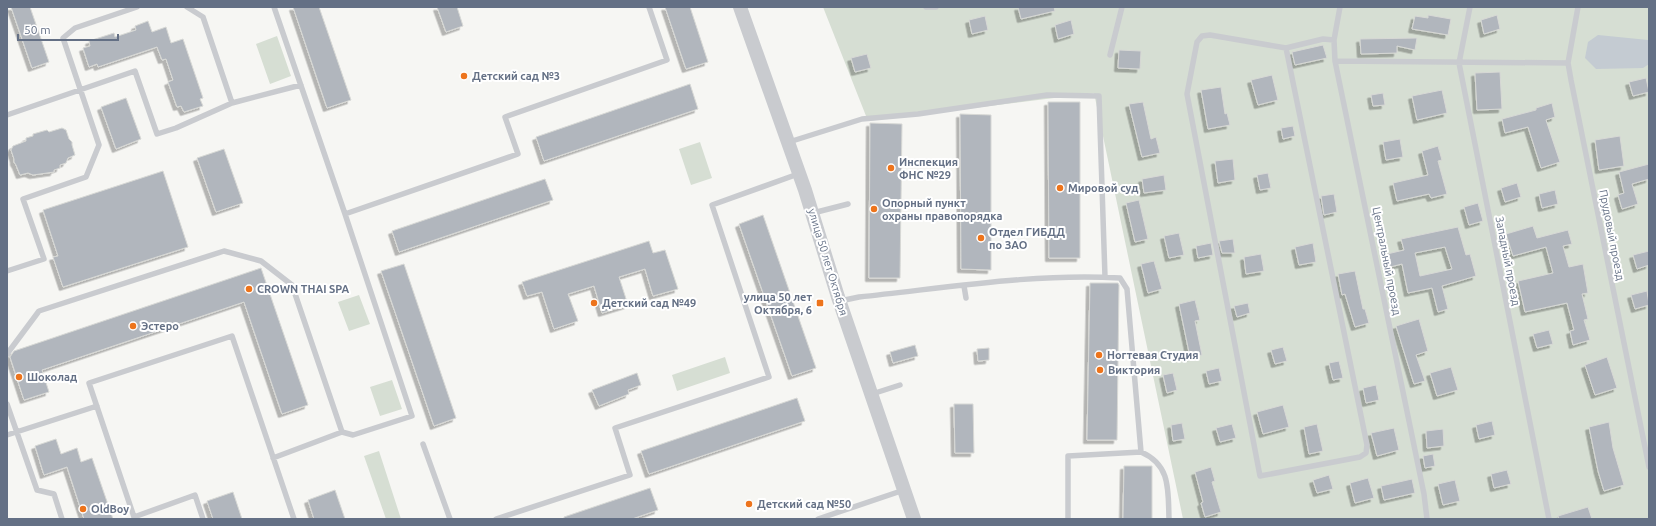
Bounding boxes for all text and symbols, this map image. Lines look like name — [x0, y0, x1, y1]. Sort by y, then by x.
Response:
scale bar — [18, 16, 118, 42]
text: 50 m — [24, 23, 51, 36]
place label: Детский сад №3 — [472, 70, 560, 82]
marker: Детский сад №3 — [459, 71, 469, 81]
place label: Инспекция ФНС №29 — [899, 156, 958, 181]
marker: Инспекция ФНС №29 — [886, 163, 896, 173]
place label: Мировой суд — [1068, 182, 1138, 194]
marker: Мировой суд — [1055, 183, 1065, 193]
street label: Прудовый проезд — [1597, 189, 1627, 282]
place label: Опорный пункт охраны правопорядка — [882, 197, 1002, 222]
marker: Опорный пункт охраны правопорядка — [869, 204, 879, 214]
street label: Центральный проезд — [1371, 206, 1403, 317]
street label: улица 50 лет Октября — [806, 207, 850, 317]
street label: Западный проезд — [1493, 215, 1523, 307]
place label: Отдел ГИБДД по ЗАО — [989, 226, 1065, 251]
marker: Отдел ГИБДД по ЗАО — [976, 233, 986, 243]
place label: CROWN THAI SPA — [257, 283, 350, 295]
marker: CROWN THAI SPA — [244, 284, 254, 294]
place label: улица 50 лет Октября, 6 — [744, 291, 812, 316]
place label: Детский сад №49 — [602, 297, 696, 309]
marker: Детский сад №49 — [589, 298, 599, 308]
marker: улица 50 лет Октября, 6 — [815, 298, 825, 308]
place label: Эстеро — [141, 320, 179, 332]
marker: Эстеро — [128, 321, 138, 331]
place label: Ногтевая Студия — [1107, 349, 1198, 361]
marker: Ногтевая Студия — [1094, 350, 1104, 360]
place label: Виктория — [1108, 364, 1160, 376]
marker: Виктория — [1095, 365, 1105, 375]
place label: Шоколад — [27, 371, 77, 383]
marker: Шоколад — [14, 372, 24, 382]
place label: Детский сад №50 — [757, 498, 851, 510]
marker: Детский сад №50 — [744, 499, 754, 509]
place label: OldBoy — [91, 503, 129, 515]
marker: OldBoy — [78, 504, 88, 514]

